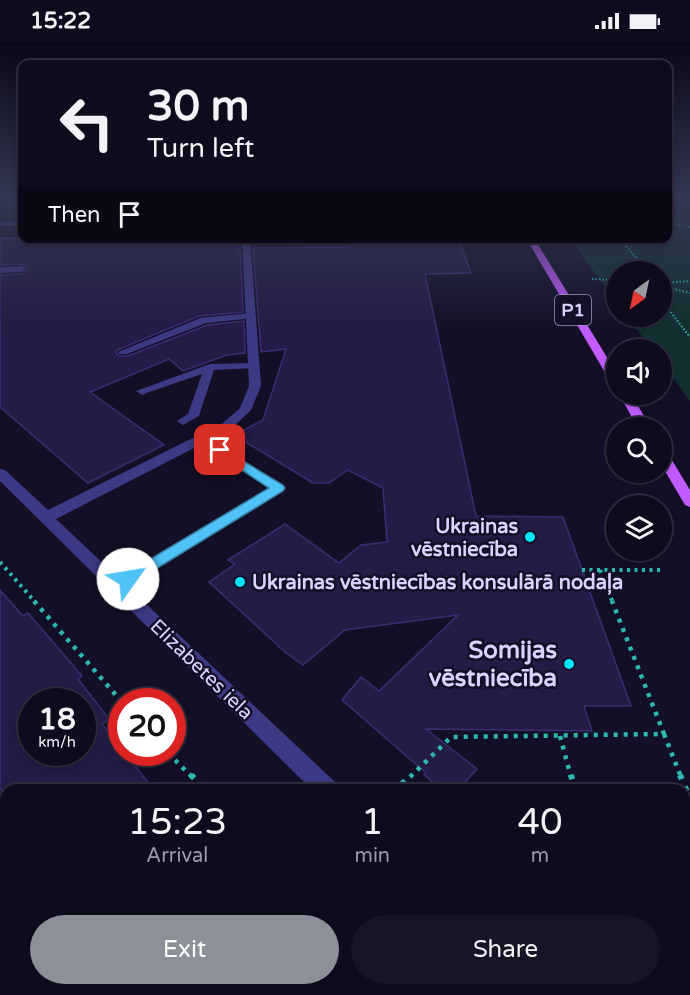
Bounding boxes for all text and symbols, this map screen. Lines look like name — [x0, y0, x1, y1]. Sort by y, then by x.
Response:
text: 15:22 — [30, 8, 91, 34]
text: 30 m — [147, 81, 249, 132]
icon: left — [48, 84, 126, 162]
text: Turn left — [147, 132, 254, 165]
icon: arrive — [113, 198, 146, 231]
text: Then — [48, 202, 101, 228]
north arrow — [606, 261, 672, 327]
map controls — [606, 261, 672, 561]
road number: P1 — [555, 295, 591, 325]
button: sound — [606, 339, 672, 405]
button: search — [606, 417, 672, 483]
pin — [194, 424, 245, 475]
icon: arrive — [203, 433, 236, 466]
button: layers — [606, 495, 672, 561]
place label: Ukrainas vēstniecība — [411, 515, 518, 562]
marker: Ukrainas vēstniecība — [523, 530, 537, 544]
position arrow — [96, 547, 160, 611]
place label: Ukrainas vēstniecības konsulārā nodaļa — [252, 571, 623, 595]
marker: Ukrainas vēstniecības konsulārā nodaļa — [233, 575, 247, 589]
street label: Elizabetes iela — [145, 615, 258, 725]
place label: Somijas vēstniecība — [429, 636, 557, 693]
marker: Somijas vēstniecība — [562, 657, 576, 671]
speed limit sign: 20 — [108, 688, 186, 766]
text: 18 — [38, 701, 76, 738]
text: km/h — [38, 733, 76, 751]
text: 15:23 — [127, 801, 227, 844]
text: 1 — [361, 801, 384, 844]
text: 40 — [517, 801, 563, 844]
text: Arrival — [146, 844, 208, 868]
text: min — [355, 844, 390, 868]
text: m — [531, 844, 549, 868]
button: Exit — [30, 915, 339, 984]
button: Share — [351, 915, 660, 984]

